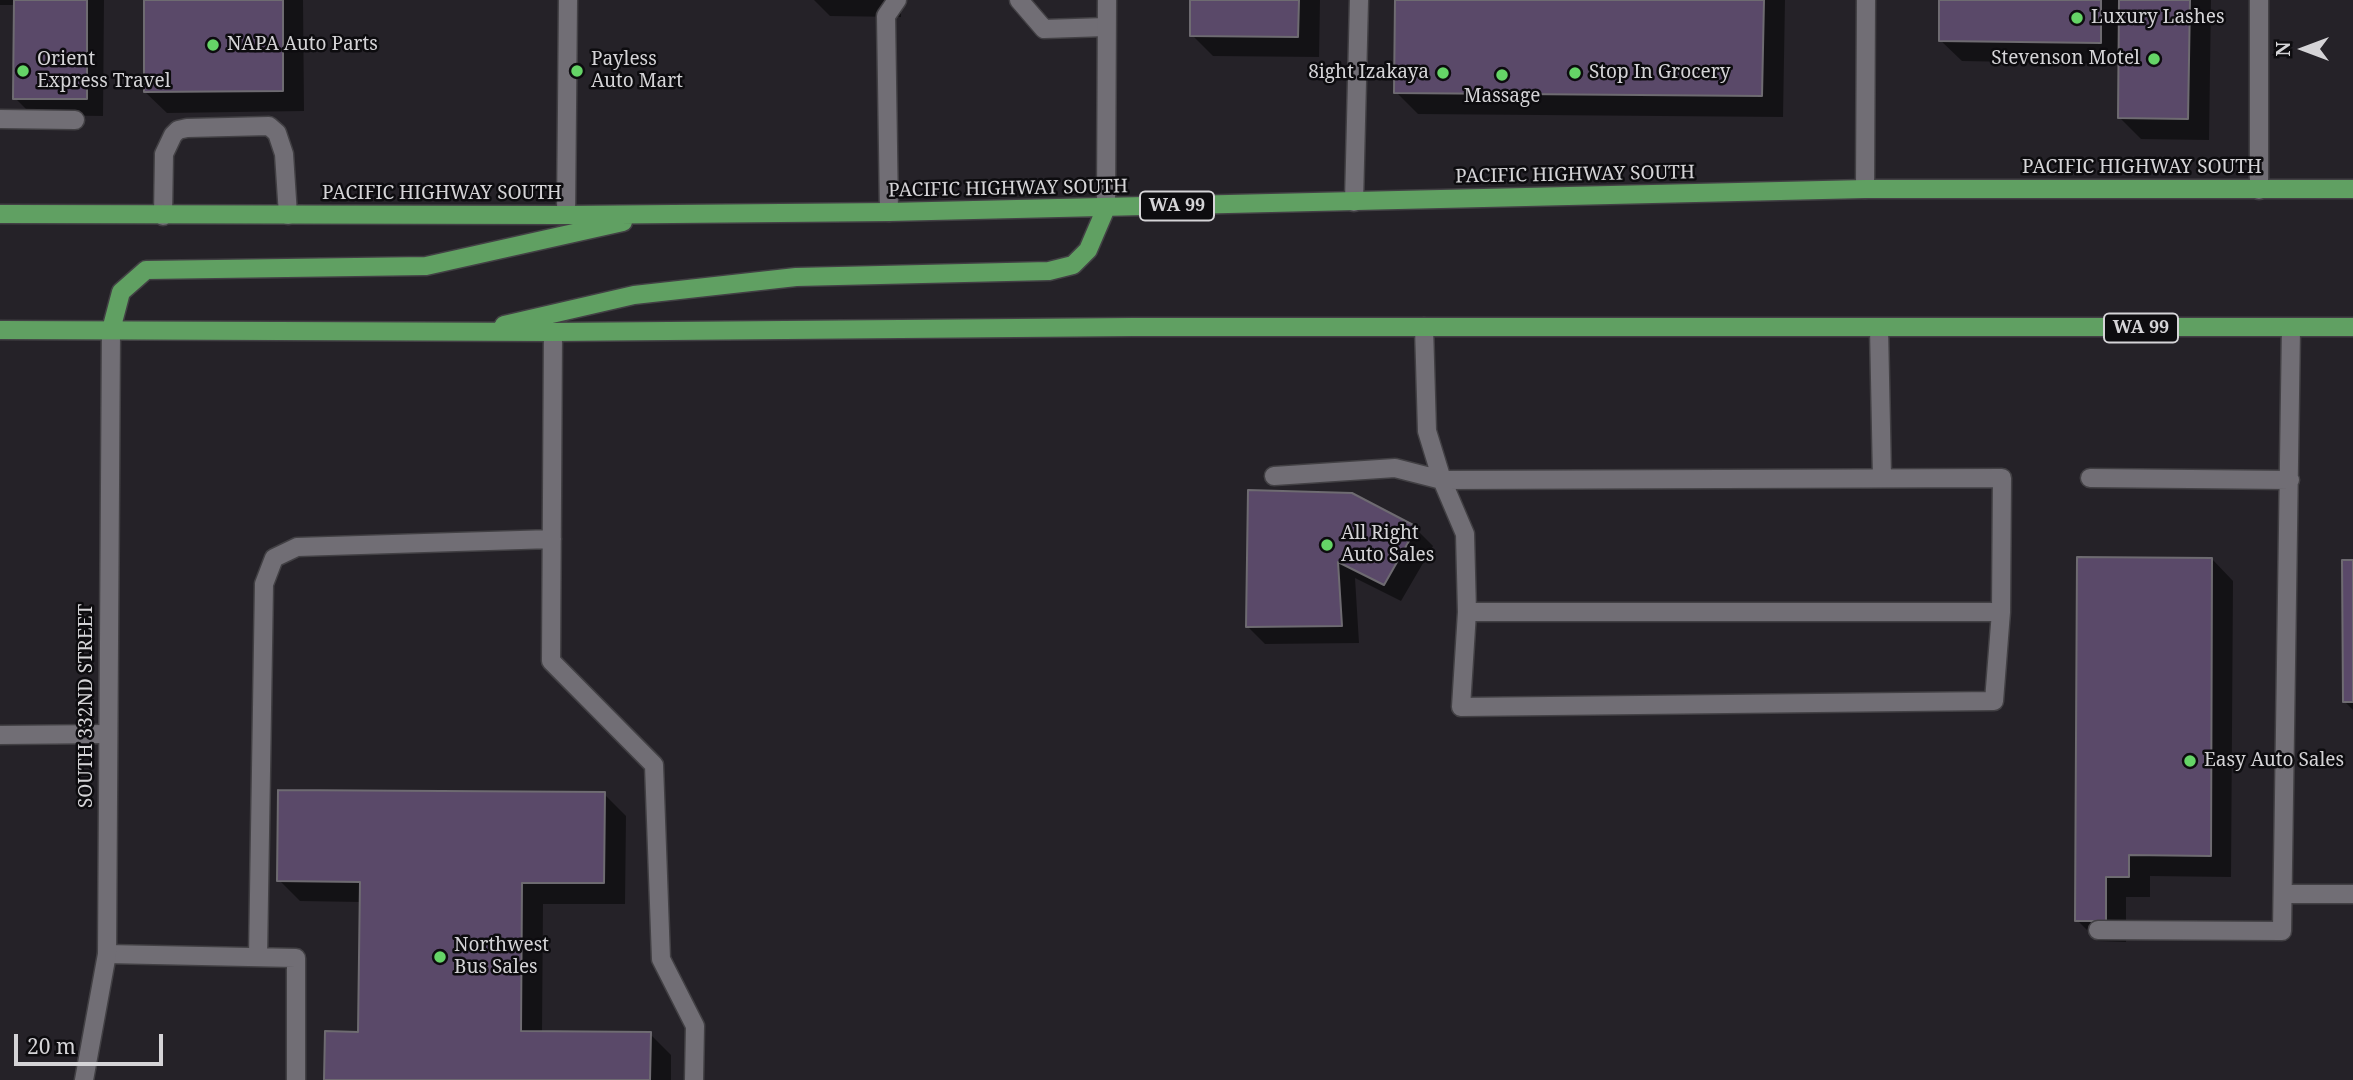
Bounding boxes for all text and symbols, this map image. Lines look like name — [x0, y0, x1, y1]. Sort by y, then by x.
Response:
place label: Luxury Lashes — [2091, 7, 2224, 29]
marker: Luxury Lashes — [2069, 10, 2085, 26]
north arrow — [2269, 14, 2339, 84]
place label: NAPA Auto Parts — [227, 34, 378, 56]
marker: NAPA Auto Parts — [205, 37, 221, 53]
text: N — [2270, 42, 2296, 57]
place label: Stevenson Motel — [1991, 48, 2140, 70]
place label: Orient Express Travel — [37, 49, 171, 93]
place label: Payless Auto Mart — [591, 49, 683, 93]
marker: Stevenson Motel — [2146, 51, 2162, 67]
place label: 8ight Izakaya — [1308, 62, 1429, 84]
place label: Stop In Grocery — [1589, 62, 1730, 84]
marker: Orient Express Travel — [15, 63, 31, 79]
marker: Payless Auto Mart — [569, 63, 585, 79]
marker: 8ight Izakaya — [1435, 65, 1451, 81]
marker: Stop In Grocery — [1567, 65, 1583, 81]
marker: Massage — [1494, 67, 1510, 83]
place label: Massage — [1464, 86, 1540, 108]
street label: PACIFIC HIGHWAY SOUTH — [2022, 157, 2262, 179]
street label: PACIFIC HIGHWAY SOUTH — [1455, 162, 1695, 188]
street label: PACIFIC HIGHWAY SOUTH — [888, 176, 1128, 202]
street label: PACIFIC HIGHWAY SOUTH — [322, 183, 562, 205]
road number: WA 99 — [1140, 191, 1214, 220]
road number: WA 99 — [2104, 314, 2178, 342]
place label: All Right Auto Sales — [1341, 523, 1434, 567]
marker: All Right Auto Sales — [1319, 537, 1335, 553]
street label: SOUTH 332ND STREET — [76, 604, 98, 808]
place label: Easy Auto Sales — [2204, 750, 2344, 772]
marker: Easy Auto Sales — [2182, 753, 2198, 769]
place label: Northwest Bus Sales — [454, 935, 549, 979]
marker: Northwest Bus Sales — [432, 949, 448, 965]
scale bar — [18, 1020, 166, 1064]
text: 20 m — [27, 1032, 76, 1060]

